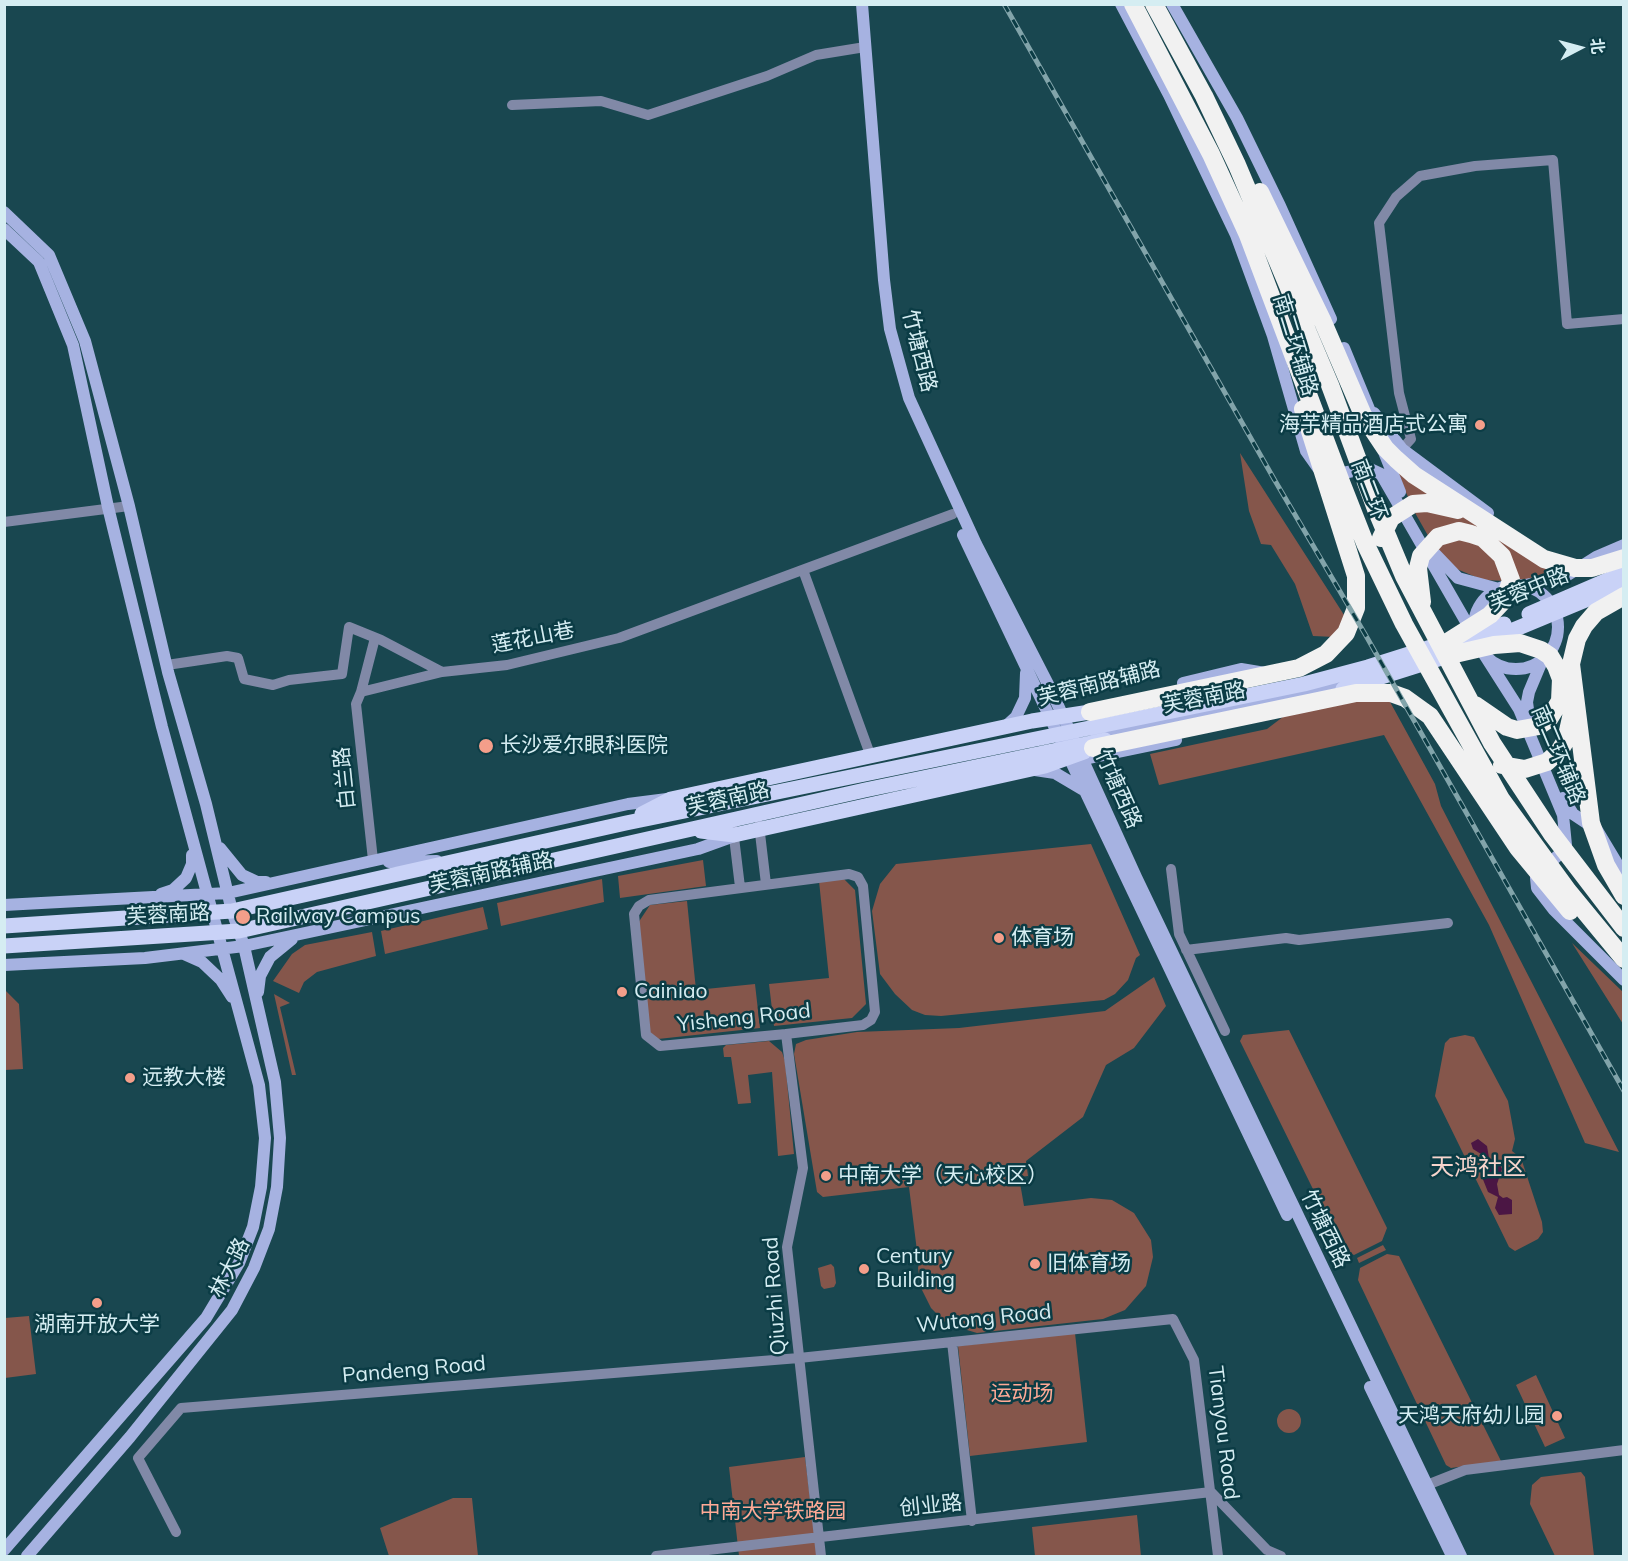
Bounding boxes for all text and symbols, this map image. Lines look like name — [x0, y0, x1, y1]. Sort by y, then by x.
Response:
north arrow — [1550, 18, 1610, 78]
text: 北 — [1587, 37, 1609, 55]
street label: 南二环辅路 — [1268, 291, 1322, 399]
street label: 竹塘西路 — [897, 307, 941, 395]
place label: 海芋精品酒店式公寓 — [1279, 412, 1468, 438]
marker: 海芋精品酒店式公寓 — [1473, 418, 1487, 432]
street label: 南二环 — [1346, 456, 1392, 524]
street label: 芙蓉中路 — [1485, 563, 1573, 617]
street label: 莲花山巷 — [489, 618, 577, 658]
street label: 芙蓉南路辅路 — [1035, 657, 1163, 711]
street label: 芙蓉南路 — [1160, 678, 1248, 718]
street label: 南二环辅路 — [1526, 702, 1590, 808]
place label: 长沙爱尔眼科医院 — [500, 733, 668, 759]
marker: 长沙爱尔眼科医院 — [477, 737, 495, 755]
street label: 白兰路 — [329, 745, 361, 811]
street label: 竹塘西路 — [1089, 746, 1147, 832]
street label: 芙蓉南路 — [684, 777, 772, 821]
street label: 芙蓉南路辅路 — [427, 848, 555, 898]
street label: 芙蓉南路 — [125, 900, 211, 930]
place label: Railway Campus — [256, 904, 420, 930]
marker: Railway Campus — [234, 908, 252, 926]
place label: 体育场 — [1011, 925, 1074, 951]
marker: 体育场 — [992, 931, 1006, 945]
place label: Cainiao — [634, 979, 708, 1005]
marker: Cainiao — [615, 985, 629, 999]
street label: Yisheng Road — [676, 998, 812, 1038]
place label: 远教大楼 — [142, 1065, 226, 1091]
marker: 远教大楼 — [123, 1071, 137, 1085]
district label: 天鸿社区 — [1430, 1154, 1526, 1182]
place label: 中南大学（天心校区） — [838, 1163, 1048, 1189]
marker: 中南大学（天心校区） — [819, 1169, 833, 1183]
street label: 竹塘西路 — [1295, 1186, 1355, 1272]
street label: 林大路 — [205, 1234, 255, 1302]
street label: Qiuzhi Road — [758, 1236, 792, 1356]
place label: Century Building — [876, 1244, 955, 1294]
place label: 旧体育场 — [1047, 1251, 1131, 1277]
marker: 旧体育场 — [1028, 1257, 1042, 1271]
marker: Century Building — [857, 1262, 871, 1276]
marker: 湖南开放大学 — [90, 1296, 104, 1310]
street label: Wutong Road — [915, 1299, 1053, 1339]
place label: 湖南开放大学 — [34, 1312, 160, 1338]
street label: Pandeng Road — [341, 1351, 487, 1389]
street label: Tianyou Road — [1202, 1365, 1244, 1501]
park label: 运动场 — [991, 1381, 1053, 1407]
place label: 天鸿天府幼儿园 — [1398, 1403, 1545, 1429]
marker: 天鸿天府幼儿园 — [1550, 1409, 1564, 1423]
street label: 创业路 — [898, 1490, 964, 1522]
park label: 中南大学铁路园 — [700, 1499, 846, 1525]

